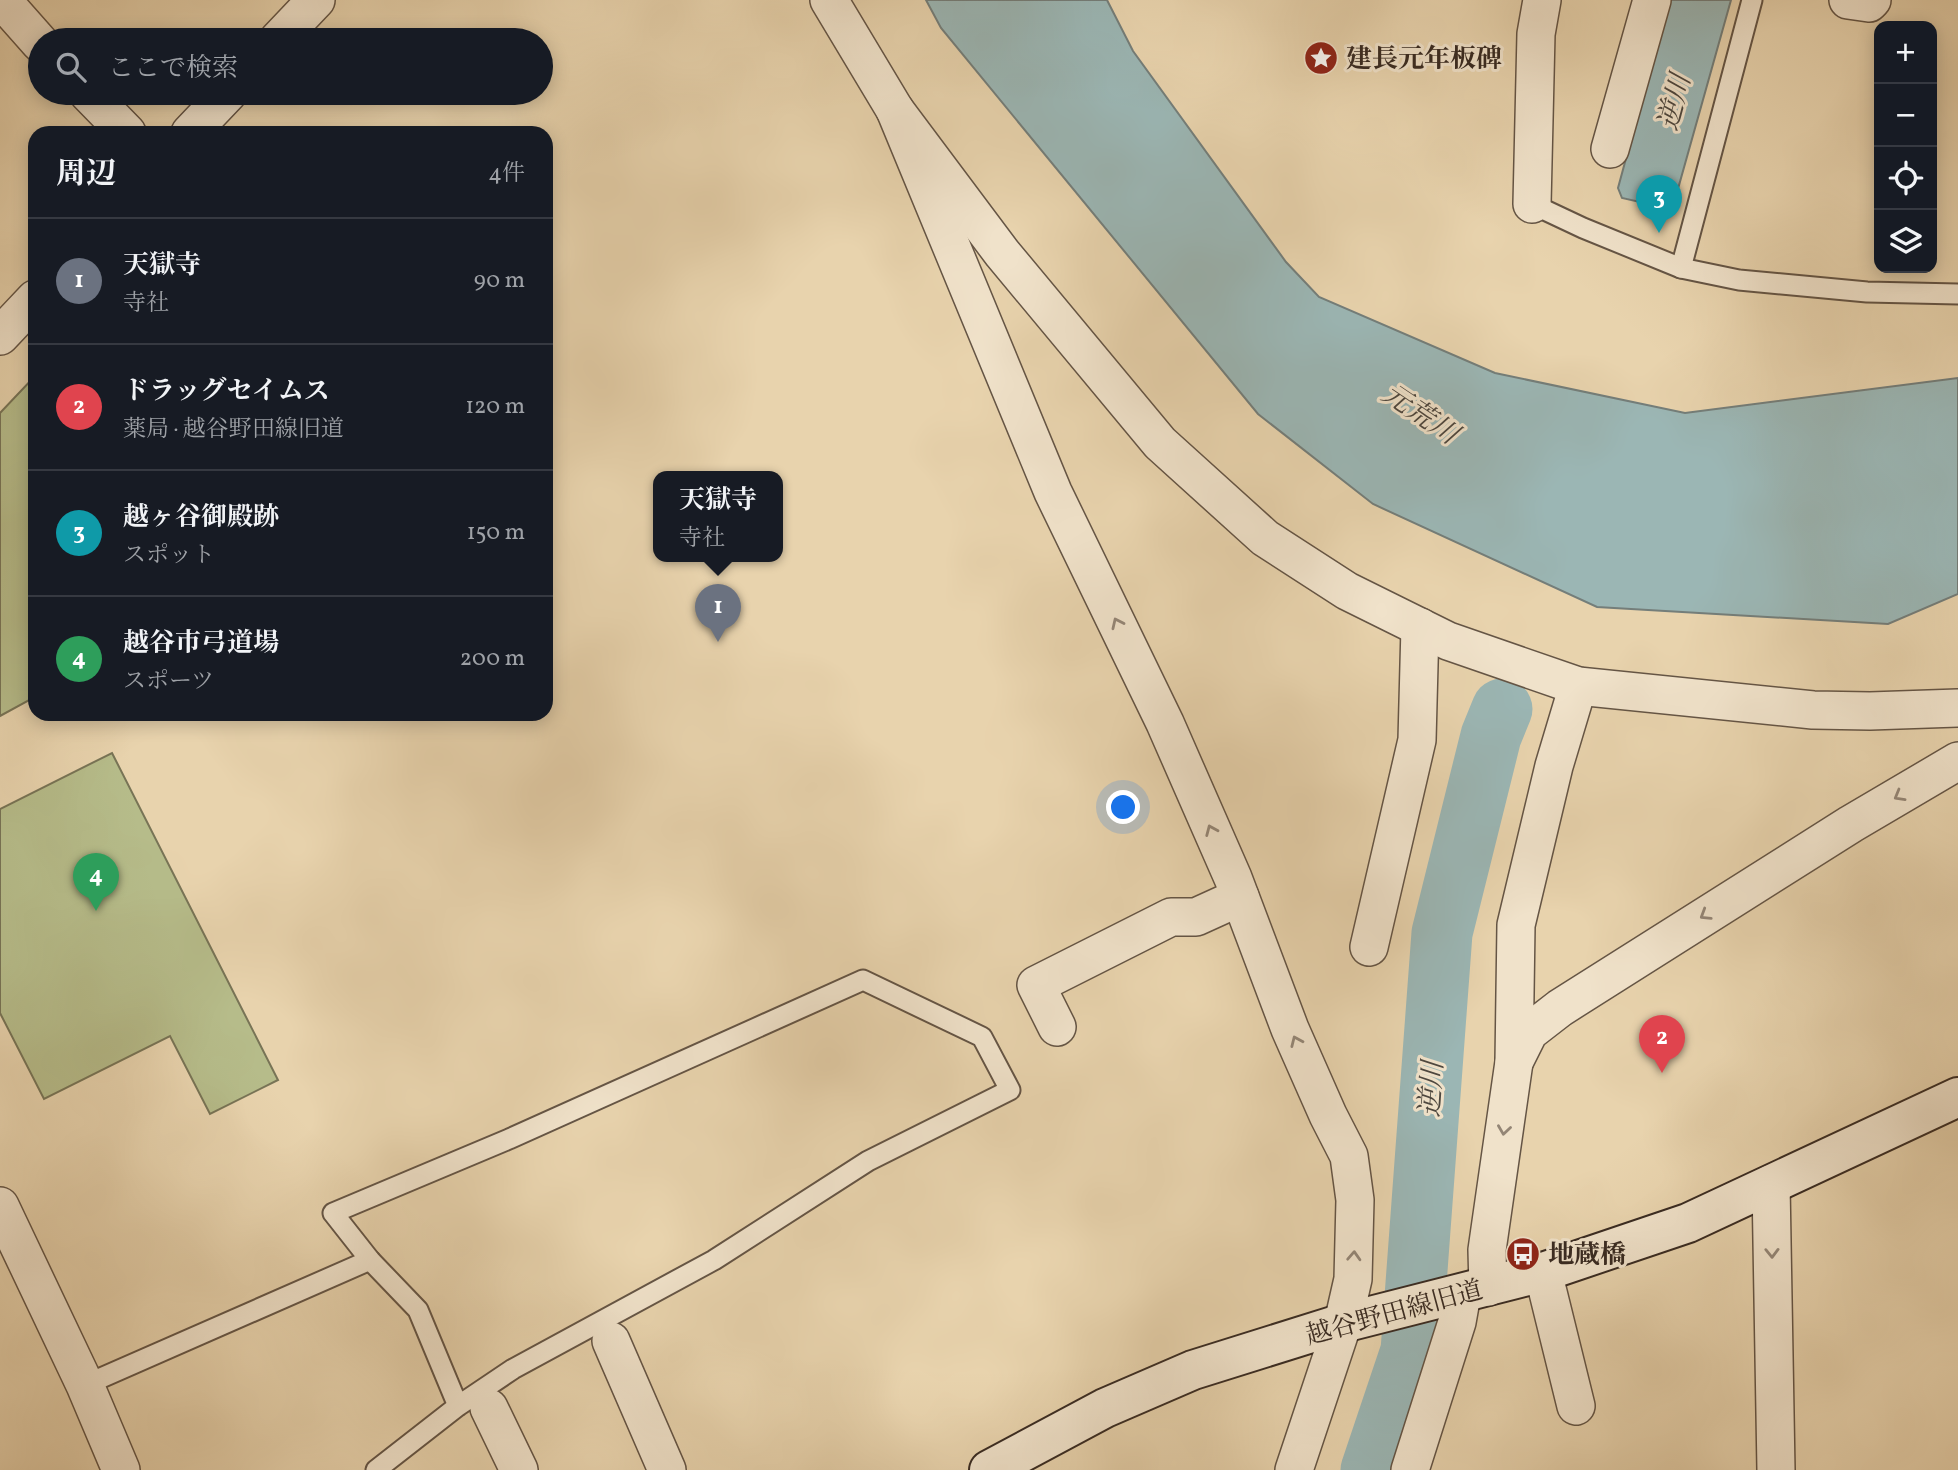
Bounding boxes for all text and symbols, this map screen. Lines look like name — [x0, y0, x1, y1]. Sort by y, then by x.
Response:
map controls — [1874, 21, 1937, 273]
button: + — [1874, 21, 1937, 84]
search box — [28, 28, 553, 105]
place icon: 建長元年板碑 — [1302, 39, 1340, 77]
place label: 建長元年板碑 — [1346, 42, 1502, 78]
icon: search — [52, 48, 90, 86]
text: ここで検索 — [108, 51, 238, 87]
water label: 逆川 — [1649, 68, 1702, 135]
button: − — [1874, 84, 1937, 147]
button: locate — [1874, 147, 1937, 210]
text: 周辺 — [56, 154, 116, 196]
text: 4件 — [488, 158, 525, 190]
pin: 3 — [1636, 175, 1682, 233]
button: layers — [1874, 210, 1937, 273]
text: 天獄寺 — [123, 248, 201, 284]
text: 1 — [74, 265, 84, 297]
text: 90 m — [474, 265, 525, 297]
text: 寺社 — [123, 288, 169, 320]
text: ドラッグセイムス — [123, 374, 330, 410]
water label: 元荒川 — [1374, 375, 1468, 456]
text: 2 — [73, 391, 85, 423]
text: 120 m — [465, 391, 525, 423]
text: 薬局 · 越谷野田線旧道 — [123, 414, 344, 446]
popup — [653, 471, 783, 562]
text: 天獄寺 — [679, 483, 757, 519]
text: 越ヶ谷御殿跡 — [123, 500, 279, 536]
text: 3 — [73, 517, 85, 549]
text: 150 m — [467, 517, 525, 549]
text: 寺社 — [679, 523, 725, 555]
text: スポット — [123, 540, 215, 572]
pin: 1 — [695, 584, 741, 642]
one-way arrow — [1112, 617, 1126, 630]
text: 越谷市弓道場 — [123, 626, 279, 662]
text: 4 — [72, 643, 86, 675]
text: 200 m — [460, 643, 525, 675]
text: スポーツ — [123, 666, 214, 698]
one-way arrow — [1894, 788, 1907, 801]
your location — [1106, 790, 1140, 824]
one-way arrow — [1206, 824, 1220, 836]
pin: 4 — [73, 853, 119, 911]
one-way arrow — [1700, 907, 1713, 920]
pin: 2 — [1639, 1015, 1685, 1073]
one-way arrow — [1290, 1036, 1304, 1048]
water label: 逆川 — [1411, 1057, 1454, 1118]
one-way arrow — [1497, 1124, 1512, 1136]
bus stop icon: 地蔵橋 — [1504, 1235, 1542, 1273]
place label: 地蔵橋 — [1548, 1238, 1626, 1274]
one-way arrow — [1765, 1247, 1780, 1258]
one-way arrow — [1346, 1250, 1361, 1261]
street label: 越谷野田線旧道 — [1302, 1273, 1487, 1355]

